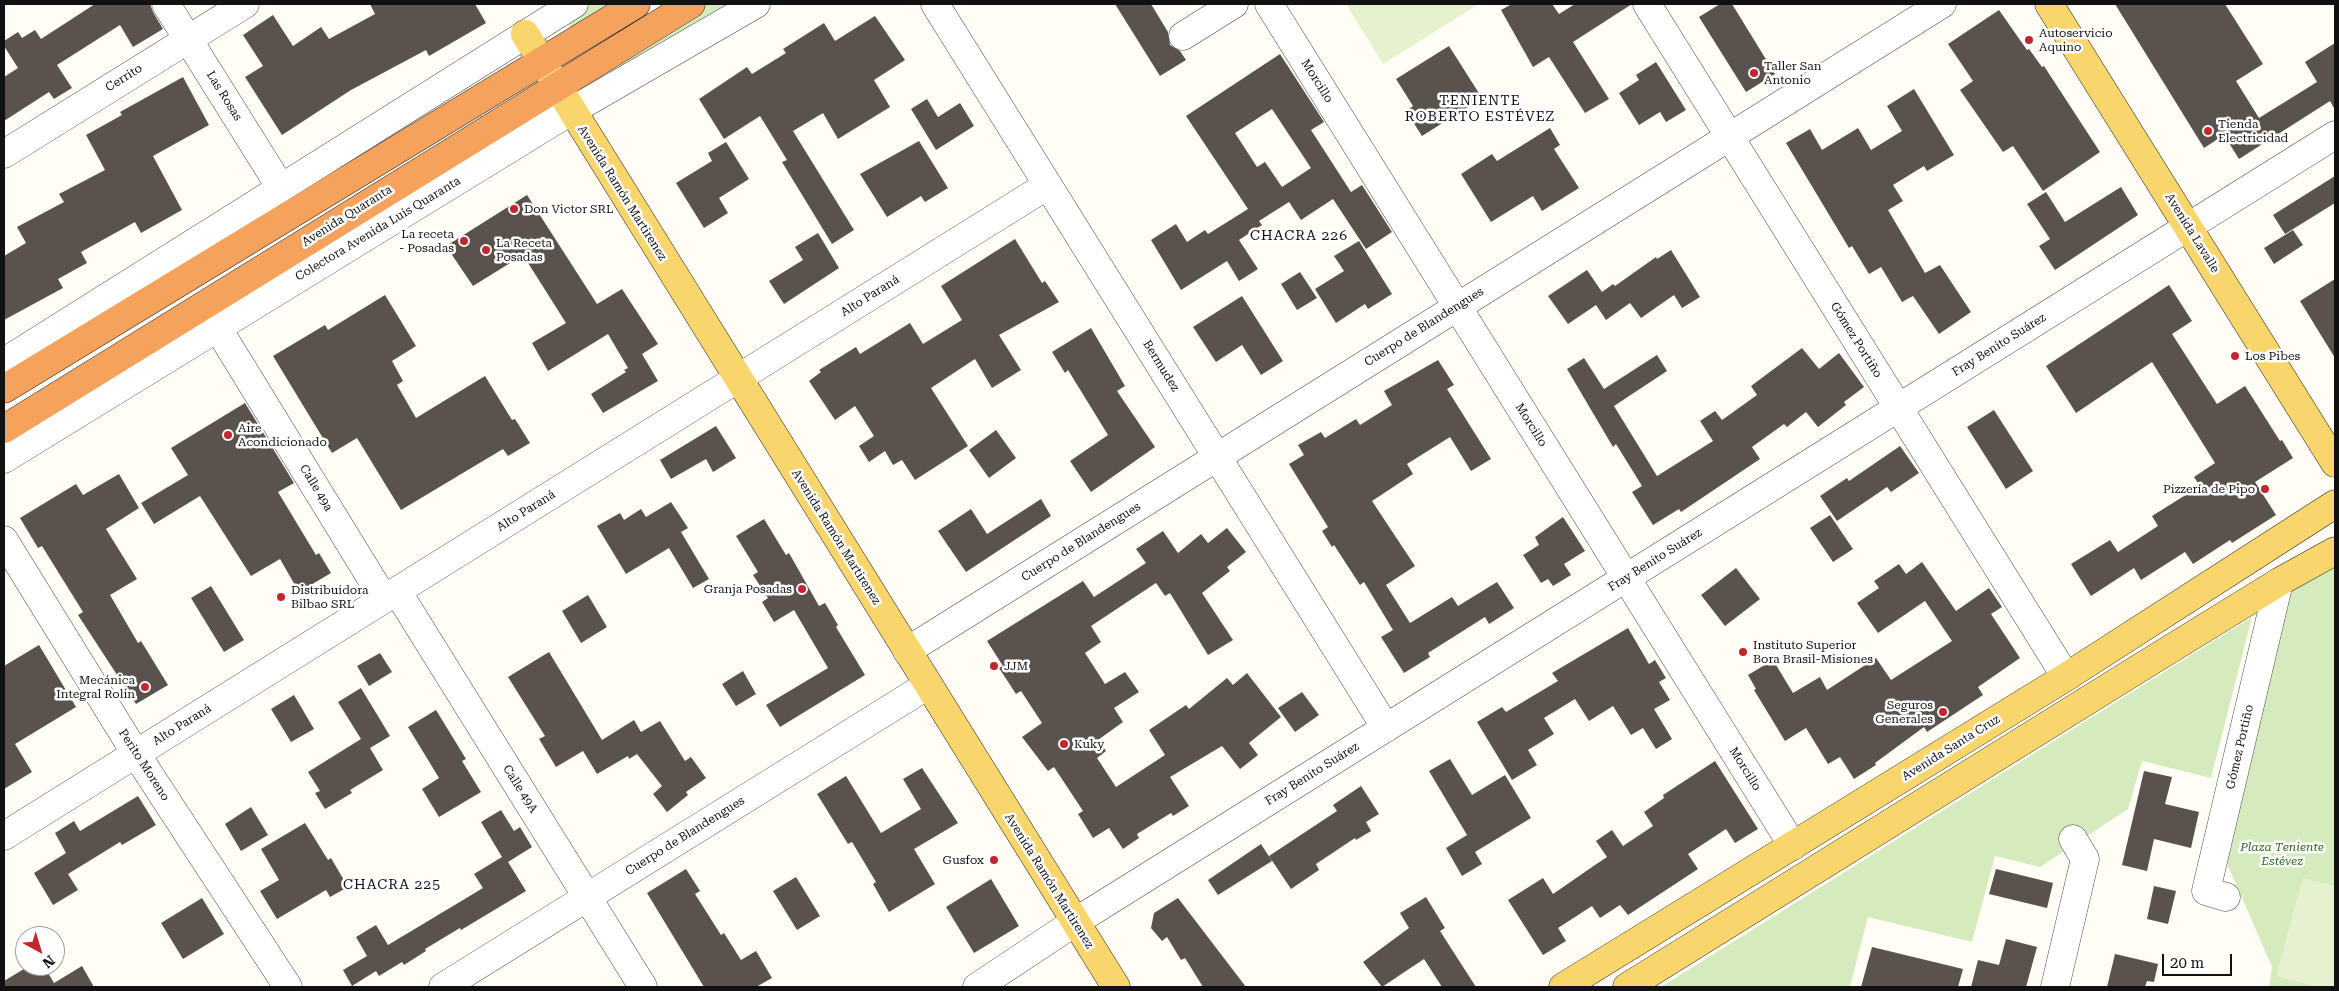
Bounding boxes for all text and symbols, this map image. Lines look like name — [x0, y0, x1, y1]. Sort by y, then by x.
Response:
place label: Autoservicio Aquino — [2039, 26, 2113, 54]
marker: Autoservicio Aquino — [2023, 34, 2035, 46]
street label: Morcillo — [1298, 56, 1336, 106]
place label: Taller San Antonio — [1764, 59, 1822, 87]
street label: Cerrito — [103, 61, 145, 95]
marker: Taller San Antonio — [1748, 67, 1760, 79]
street label: Las Rosas — [203, 68, 245, 124]
district label: TENIENTE ROBERTO ESTÉVEZ — [1403, 93, 1557, 125]
place label: Tienda Electricidad — [2218, 117, 2288, 145]
street label: Avenida Ramón Martirenez — [574, 123, 670, 263]
marker: Tienda Electricidad — [2202, 125, 2214, 137]
street label: Colectora Avenida Luis Quaranta — [293, 174, 463, 284]
street label: Avenida Quaranta — [299, 182, 395, 250]
street label: Avenida Lavalle — [2162, 191, 2222, 275]
place label: Don Victor SRL — [524, 202, 613, 216]
marker: Don Victor SRL — [508, 203, 520, 215]
place label: La receta - Posadas — [399, 227, 454, 255]
district label: CHACRA 226 — [1249, 228, 1349, 244]
marker: La receta - Posadas — [458, 235, 470, 247]
place label: La Receta Posadas — [496, 236, 552, 264]
marker: La Receta Posadas — [480, 244, 492, 256]
street label: Alto Paraná — [838, 272, 902, 320]
street label: Cuerpo de Blandengues — [1362, 284, 1486, 370]
street label: Gómez Portiño — [1827, 300, 1885, 380]
street label: Fray Benito Suárez — [1950, 310, 2048, 380]
street label: Bermudez — [1140, 338, 1182, 394]
place label: Los Pibes — [2245, 349, 2300, 363]
marker: Los Pibes — [2229, 350, 2241, 362]
street label: Morcillo — [1512, 400, 1550, 450]
place label: Aire Acondicionado — [238, 421, 327, 449]
marker: Aire Acondicionado — [222, 429, 234, 441]
street label: Calle 49a — [296, 462, 336, 514]
street label: Avenida Ramón Martirenez — [788, 467, 884, 607]
place label: Pizzería de Pipo — [2163, 482, 2255, 496]
marker: Pizzería de Pipo — [2259, 483, 2271, 495]
street label: Alto Paraná — [494, 487, 558, 535]
street label: Cuerpo de Blandengues — [1019, 499, 1143, 585]
street label: Fray Benito Suárez — [1606, 525, 1704, 595]
place label: Granja Posadas — [704, 582, 792, 596]
place label: Distribuidora Bilbao SRL — [291, 583, 369, 611]
marker: Granja Posadas — [796, 583, 808, 595]
marker: Distribuidora Bilbao SRL — [275, 591, 287, 603]
place label: Instituto Superior Bora Brasil-Misiones — [1753, 638, 1873, 666]
marker: Instituto Superior Bora Brasil-Misiones — [1737, 646, 1749, 658]
place label: JJM — [1004, 659, 1028, 673]
marker: JJM — [988, 660, 1000, 672]
place label: Mecánica Integral Rolin — [56, 673, 135, 701]
marker: Mecánica Integral Rolin — [139, 681, 151, 693]
place label: Seguros Generales — [1875, 698, 1933, 726]
street label: Alto Paraná — [150, 701, 214, 749]
street label: Gómez Portiño — [2223, 703, 2257, 791]
marker: Seguros Generales — [1937, 706, 1949, 718]
street label: Avenida Santa Cruz — [1899, 712, 2003, 784]
street label: Perito Moreno — [115, 726, 173, 804]
place label: Kuky — [1074, 737, 1104, 751]
marker: Kuky — [1058, 738, 1070, 750]
street label: Fray Benito Suárez — [1263, 739, 1361, 809]
street label: Morcillo — [1726, 744, 1764, 794]
street label: Calle 49A — [500, 762, 540, 816]
street label: Cuerpo de Blandengues — [623, 793, 747, 879]
street label: Avenida Ramón Martirenez — [1001, 811, 1097, 951]
park label: Plaza Teniente Estévez — [2240, 840, 2324, 868]
place label: Gusfox — [943, 853, 984, 867]
marker: Gusfox — [988, 854, 1000, 866]
district label: CHACRA 225 — [342, 877, 442, 893]
north arrow — [15, 926, 65, 976]
scale bar — [2164, 944, 2234, 976]
text: N — [40, 952, 58, 971]
text: 20 m — [2170, 954, 2204, 972]

